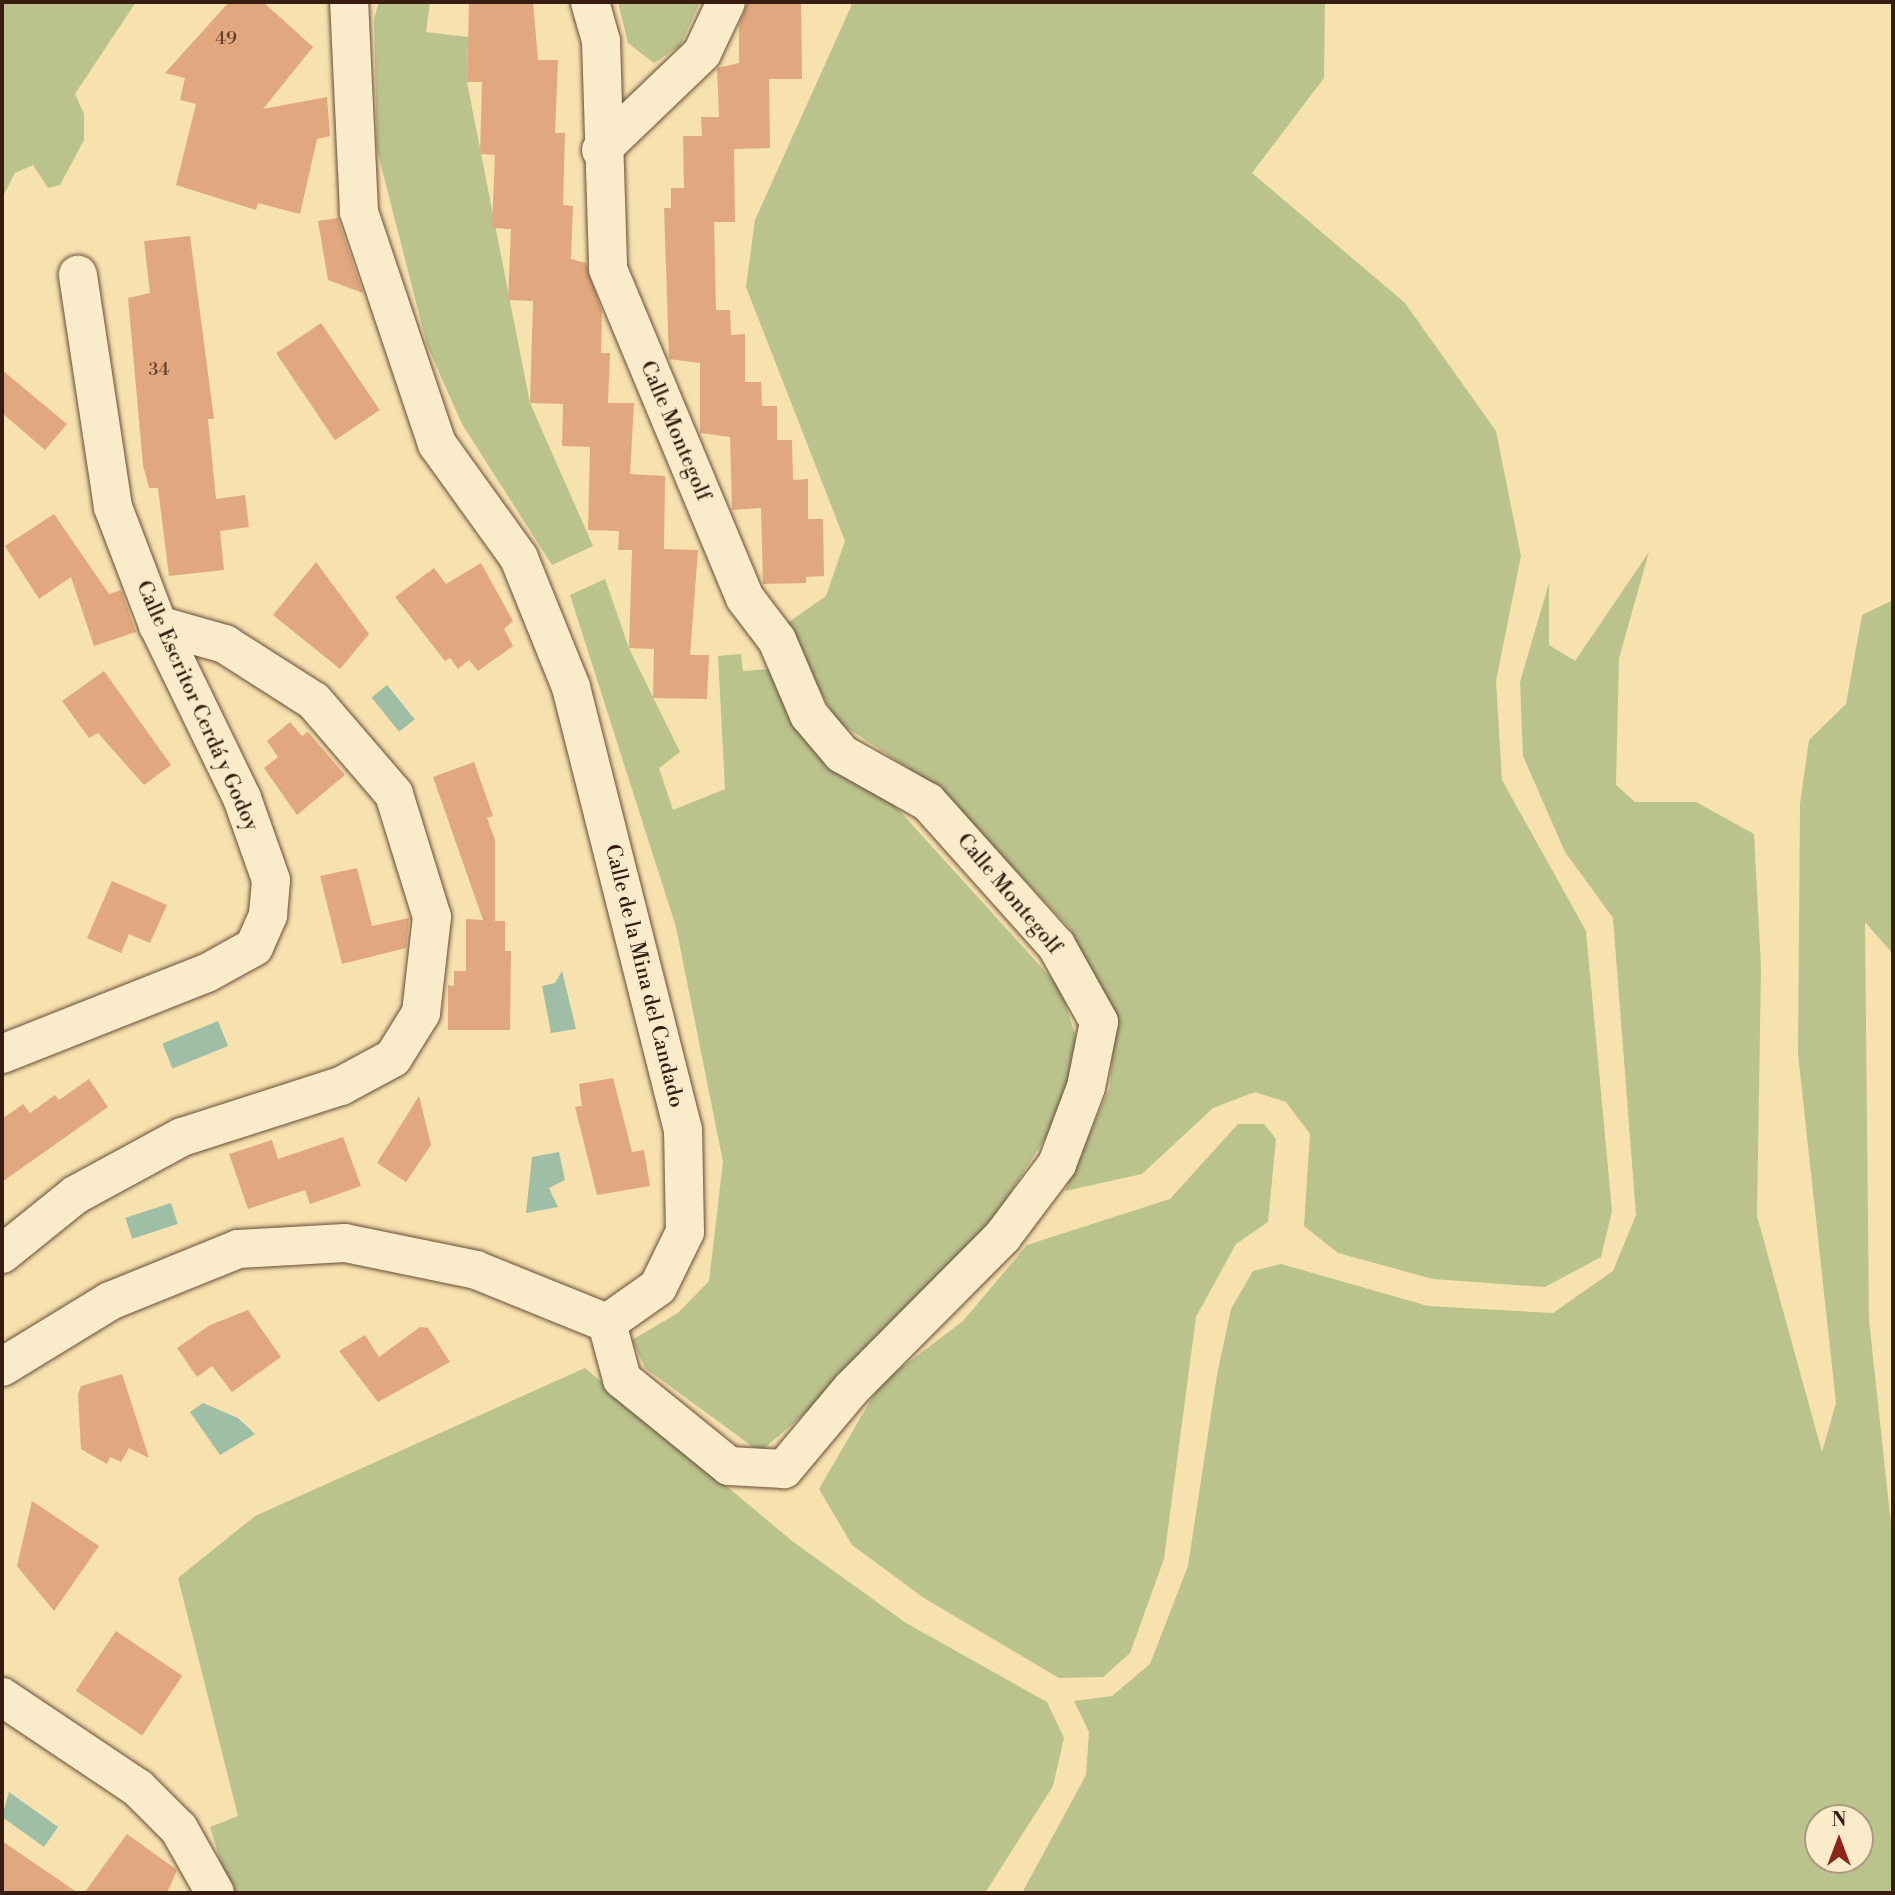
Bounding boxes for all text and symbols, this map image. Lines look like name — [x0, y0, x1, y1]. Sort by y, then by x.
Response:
house number: 49 — [215, 28, 237, 50]
street label: Calle Montegolf — [634, 357, 716, 505]
house number: 34 — [149, 359, 169, 381]
street label: Calle Escritor Cerdá y Godoy — [130, 577, 264, 835]
street label: Calle Montegolf — [951, 829, 1067, 959]
street label: Calle de la Mina del Candado — [599, 842, 689, 1110]
north arrow — [1804, 1804, 1874, 1874]
text: N — [1831, 1808, 1847, 1832]

